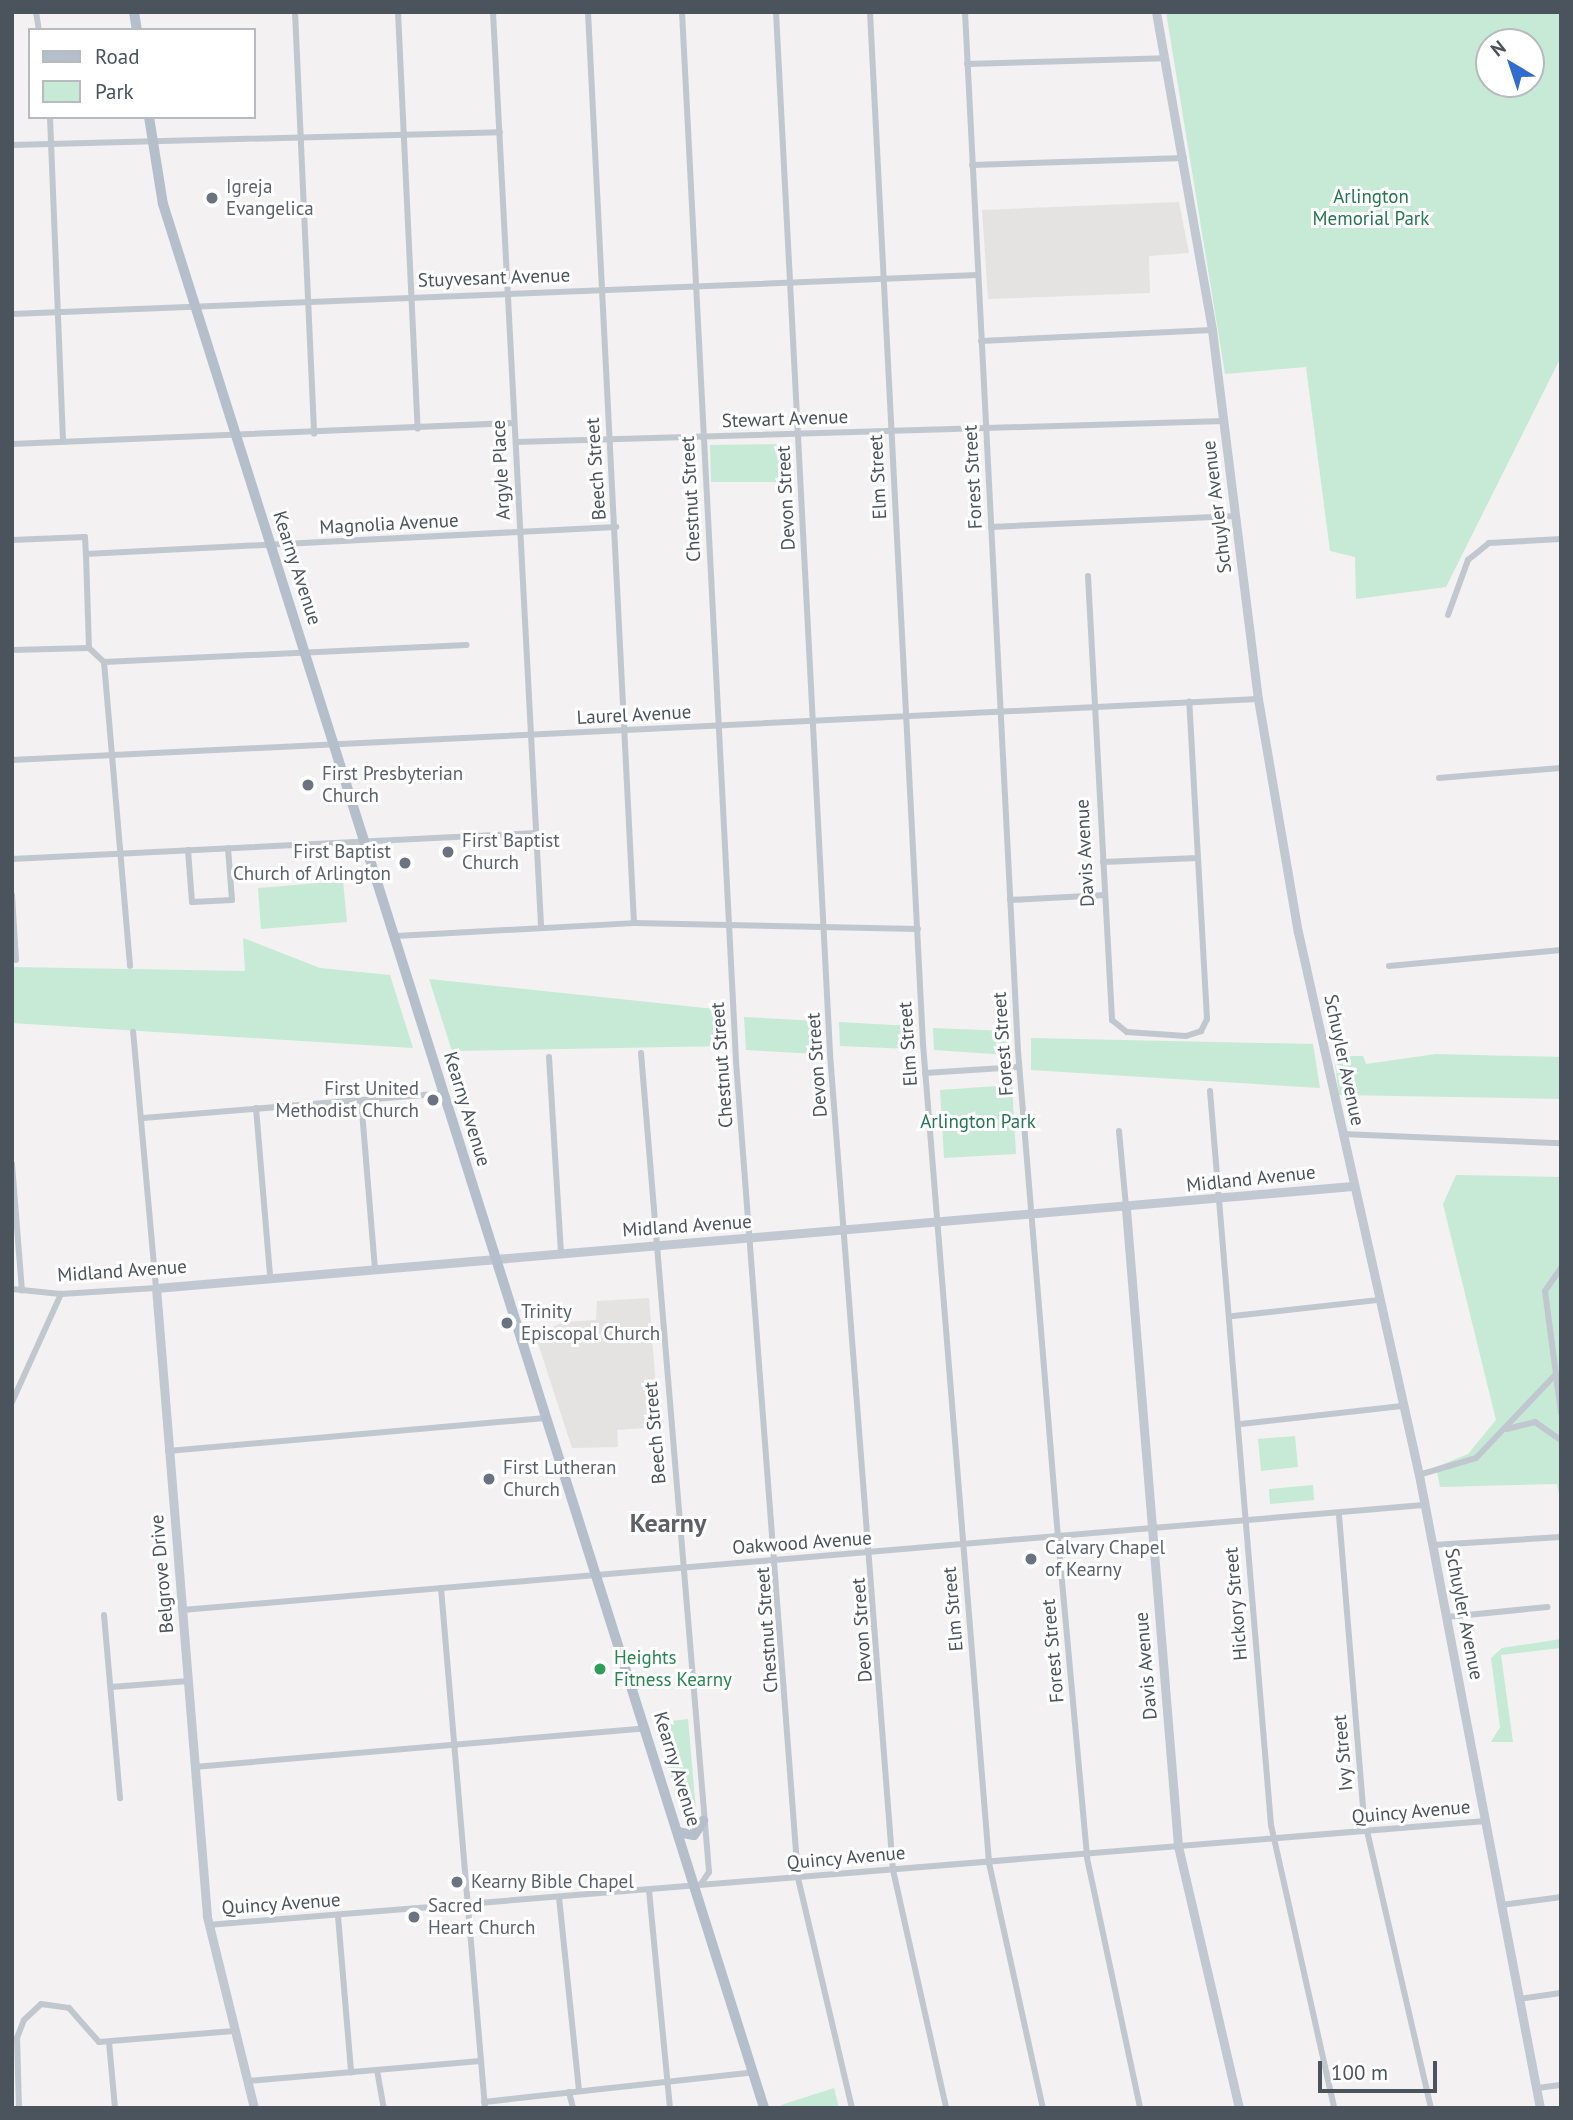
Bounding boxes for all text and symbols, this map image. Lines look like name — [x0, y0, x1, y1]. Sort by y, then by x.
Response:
legend — [28, 28, 256, 119]
north arrow — [1475, 28, 1545, 98]
text: N — [1486, 35, 1510, 61]
text: Road — [95, 43, 139, 70]
text: Park — [95, 78, 134, 105]
place label: Igreja Evangelica — [226, 176, 314, 220]
park label: Arlington Memorial Park — [1313, 186, 1429, 230]
marker: Igreja Evangelica — [204, 190, 220, 206]
street label: Stuyvesant Avenue — [417, 264, 571, 292]
street label: Stewart Avenue — [721, 405, 849, 433]
street label: Beech Street — [581, 417, 611, 521]
street label: Argyle Place — [487, 419, 515, 521]
street label: Forest Street — [959, 424, 987, 530]
street label: Elm Street — [864, 434, 892, 520]
street label: Chestnut Street — [676, 435, 706, 563]
street label: Schuyler Avenue — [1198, 439, 1236, 575]
street label: Devon Street — [772, 445, 800, 551]
street label: Kearny Avenue — [268, 507, 326, 629]
street label: Magnolia Avenue — [319, 509, 459, 539]
street label: Laurel Avenue — [576, 701, 692, 729]
place label: First Presbyterian Church — [322, 763, 463, 807]
marker: First Presbyterian Church — [300, 777, 316, 793]
street label: Davis Avenue — [1071, 798, 1099, 908]
place label: First Baptist Church — [462, 830, 560, 874]
place label: First Baptist Church of Arlington — [232, 841, 391, 885]
marker: First Baptist Church — [440, 844, 456, 860]
marker: First Baptist Church of Arlington — [397, 855, 413, 871]
street label: Forest Street — [988, 991, 1018, 1097]
street label: Schuyler Avenue — [1319, 992, 1369, 1128]
street label: Chestnut Street — [706, 1001, 738, 1129]
street label: Elm Street — [894, 1001, 922, 1087]
street label: Devon Street — [802, 1012, 832, 1118]
street label: Kearny Avenue — [439, 1048, 495, 1170]
place label: First United Methodist Church — [276, 1078, 419, 1122]
marker: First United Methodist Church — [425, 1092, 441, 1108]
park label: Arlington Park — [920, 1111, 1036, 1133]
street label: Midland Avenue — [1185, 1161, 1317, 1197]
street label: Midland Avenue — [621, 1210, 753, 1242]
street label: Midland Avenue — [56, 1255, 188, 1287]
place label: Trinity Episcopal Church — [521, 1301, 660, 1345]
marker: Trinity Episcopal Church — [499, 1315, 515, 1331]
street label: Beech Street — [639, 1381, 671, 1485]
place label: First Lutheran Church — [503, 1457, 616, 1501]
marker: First Lutheran Church — [481, 1471, 497, 1487]
district label: Kearny — [630, 1507, 706, 1539]
street label: Belgrove Drive — [145, 1514, 179, 1634]
street label: Oakwood Avenue — [731, 1527, 873, 1559]
place label: Calvary Chapel of Kearny — [1045, 1537, 1166, 1581]
street label: Hickory Street — [1220, 1546, 1252, 1662]
street label: Schuyler Avenue — [1440, 1546, 1488, 1682]
marker: Calvary Chapel of Kearny — [1023, 1551, 1039, 1567]
street label: Chestnut Street — [751, 1566, 783, 1694]
street label: Elm Street — [938, 1566, 968, 1652]
street label: Devon Street — [847, 1577, 877, 1683]
street label: Forest Street — [1037, 1598, 1069, 1704]
street label: Davis Avenue — [1130, 1611, 1162, 1721]
place label: Heights Fitness Kearny — [614, 1647, 732, 1691]
marker: Heights Fitness Kearny — [592, 1661, 608, 1677]
street label: Kearny Avenue — [649, 1708, 705, 1830]
street label: Ivy Street — [1328, 1714, 1358, 1792]
street label: Quincy Avenue — [1350, 1795, 1472, 1829]
street label: Quincy Avenue — [785, 1841, 907, 1875]
place label: Kearny Bible Chapel — [471, 1871, 634, 1893]
marker: Kearny Bible Chapel — [449, 1874, 465, 1890]
street label: Quincy Avenue — [220, 1888, 342, 1920]
place label: Sacred Heart Church — [428, 1895, 535, 1939]
marker: Sacred Heart Church — [406, 1909, 422, 1925]
scale bar — [1321, 2046, 1440, 2090]
text: 100 m — [1331, 2059, 1388, 2086]

